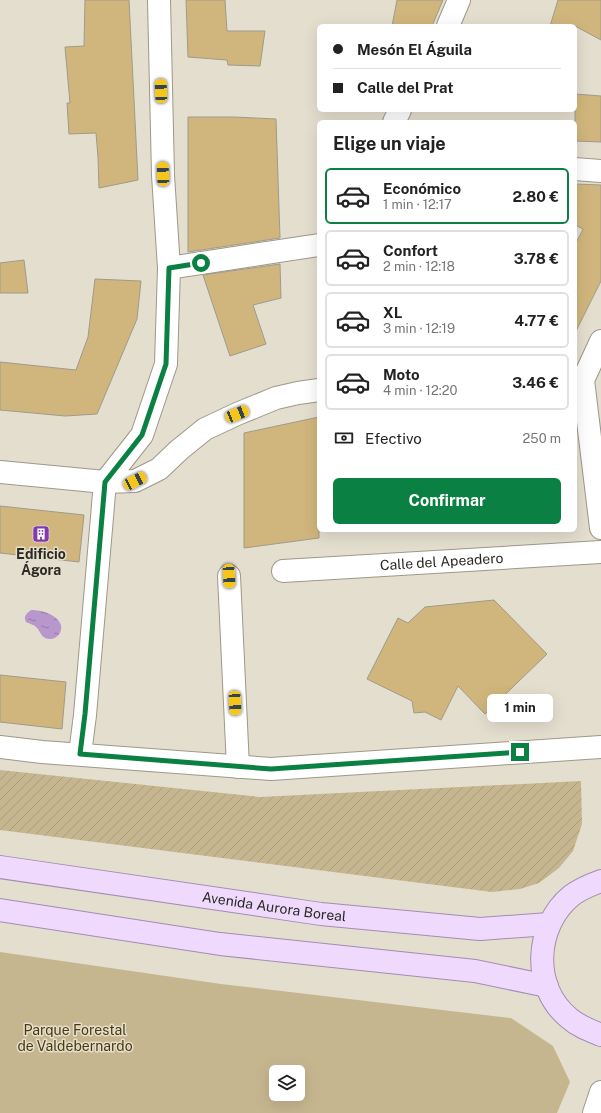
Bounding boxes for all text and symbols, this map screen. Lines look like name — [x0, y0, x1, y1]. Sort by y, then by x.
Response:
text: Mesón El Águila — [357, 41, 472, 58]
car — [155, 79, 167, 103]
text: Calle del Prat — [357, 79, 454, 96]
text: Elige un viaje — [333, 133, 446, 154]
car — [157, 162, 169, 186]
icon: car — [335, 178, 371, 214]
text: Económico — [383, 180, 461, 197]
text: 2.80 € — [513, 188, 559, 205]
text: 1 min · 12:17 — [383, 197, 452, 212]
icon: car — [335, 240, 371, 276]
text: Confort — [383, 242, 438, 259]
text: 3.78 € — [514, 250, 559, 267]
route start — [192, 254, 210, 272]
text: 2 min · 12:18 — [383, 259, 455, 274]
icon: car — [335, 302, 371, 338]
text: XL — [383, 304, 402, 321]
text: 4.77 € — [514, 312, 559, 329]
text: 3 min · 12:19 — [383, 321, 455, 336]
icon: car — [335, 364, 371, 400]
text: Moto — [383, 366, 420, 383]
text: 3.46 € — [512, 374, 559, 391]
text: 4 min · 12:20 — [383, 383, 458, 398]
car — [224, 404, 250, 424]
icon: cash — [333, 427, 355, 449]
text: Efectivo — [365, 430, 422, 447]
text: 250 m — [523, 431, 561, 446]
car — [122, 470, 148, 492]
button: Confirmar — [333, 478, 561, 524]
building icon: Edificio Ágora — [31, 524, 51, 544]
place label: Edificio Ágora — [16, 546, 66, 578]
street label: Calle del Apeadero — [379, 550, 504, 573]
car — [222, 564, 236, 588]
car — [228, 691, 242, 715]
callout: 1 min — [487, 694, 553, 722]
text: 1 min — [504, 700, 536, 715]
route end — [511, 743, 529, 761]
street label: Avenida Aurora Boreal — [201, 889, 347, 924]
park label: Parque Forestal de Valdebernardo — [17, 1022, 133, 1054]
map controls — [269, 1065, 305, 1101]
button: layers — [269, 1065, 305, 1101]

